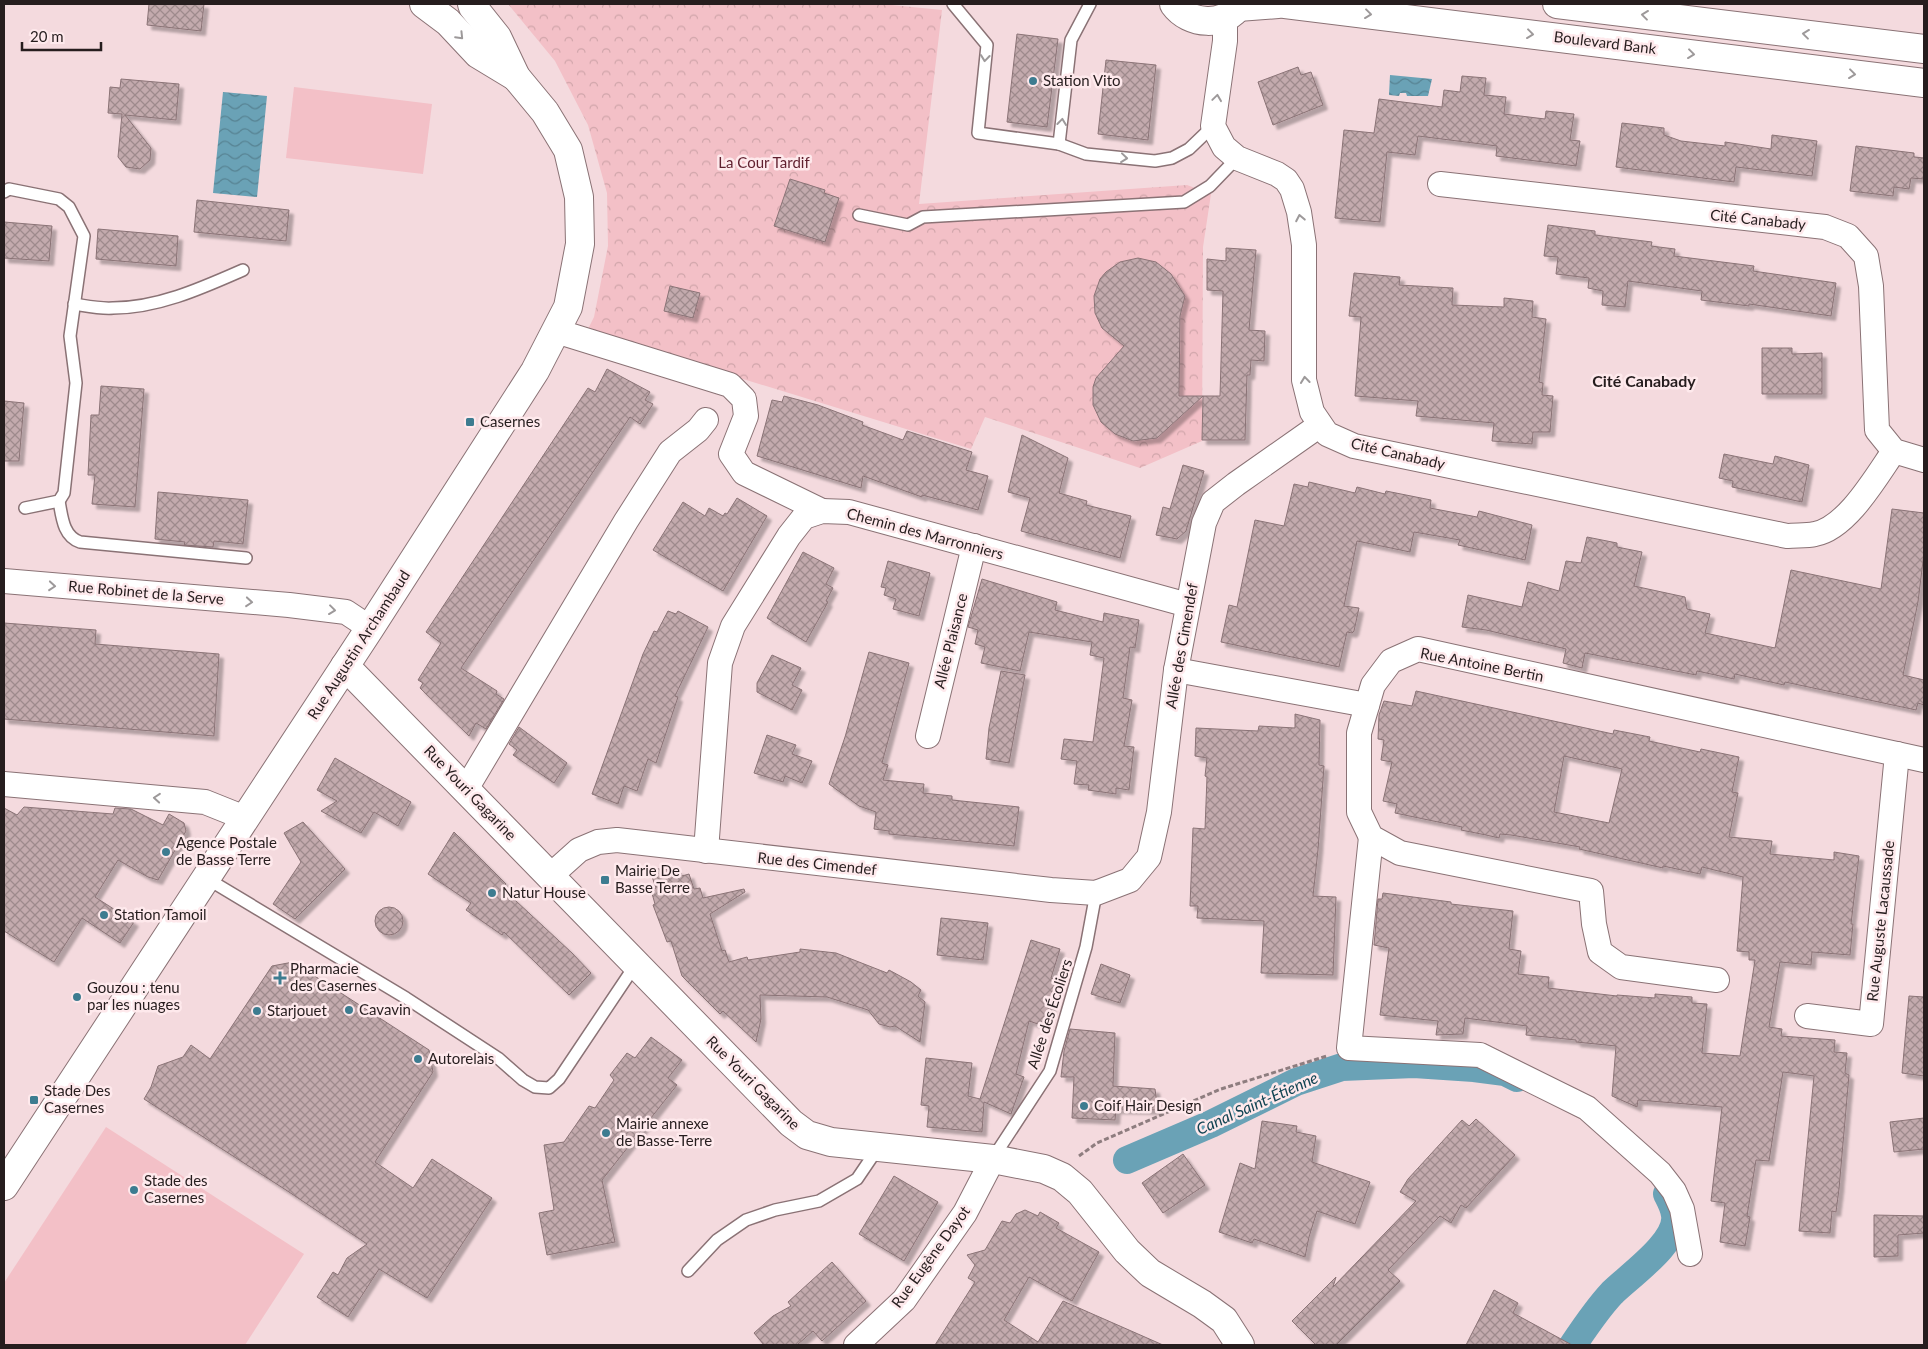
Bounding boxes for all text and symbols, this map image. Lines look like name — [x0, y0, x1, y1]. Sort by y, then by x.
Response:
one-way arrow — [1365, 8, 1373, 19]
one-way arrow — [1641, 10, 1649, 20]
scale bar — [22, 20, 101, 52]
text: 20 m — [30, 27, 64, 45]
street label: Boulevard Bank — [1553, 27, 1658, 57]
one-way arrow — [1526, 28, 1534, 39]
one-way arrow — [1802, 29, 1810, 40]
one-way arrow — [454, 30, 463, 39]
one-way arrow — [1687, 48, 1695, 59]
one-way arrow — [980, 54, 991, 62]
one-way arrow — [1848, 68, 1856, 79]
place label: Station Vito — [1043, 71, 1121, 89]
marker: Station Vito — [1027, 75, 1039, 87]
one-way arrow — [1211, 94, 1222, 102]
one-way arrow — [1056, 118, 1067, 126]
one-way arrow — [1120, 152, 1128, 163]
park label: La Cour Tardif — [718, 153, 810, 171]
street label: Cité Canabady — [1709, 205, 1807, 233]
one-way arrow — [1295, 213, 1305, 222]
district label: Cité Canabady — [1592, 371, 1696, 390]
one-way arrow — [1300, 375, 1311, 383]
place label: Casernes — [480, 412, 540, 430]
marker: Casernes — [464, 416, 476, 428]
street label: Cité Canabady — [1349, 433, 1447, 473]
street label: Chemin des Marronniers — [845, 503, 1006, 563]
street label: Rue Augustin Archambaud — [303, 567, 413, 722]
street label: Rue Robinet de la Serve — [68, 576, 225, 608]
one-way arrow — [49, 580, 57, 591]
street label: Allée des Cimendef — [1161, 581, 1201, 710]
street label: Allée Plaisance — [929, 591, 971, 690]
one-way arrow — [245, 596, 253, 607]
one-way arrow — [328, 604, 336, 615]
street label: Rue Antoine Bertin — [1419, 643, 1545, 685]
street label: Rue Youri Gagarine — [421, 741, 521, 844]
one-way arrow — [152, 793, 160, 804]
place label: Agence Postale de Basse Terre — [176, 833, 277, 868]
street label: Rue Auguste Lacaussade — [1863, 839, 1897, 1002]
marker: Agence Postale de Basse Terre — [160, 846, 172, 858]
street label: Rue des Cimendef — [757, 848, 878, 878]
place label: Mairie De Basse Terre — [615, 861, 690, 896]
marker: Mairie De Basse Terre — [599, 874, 611, 886]
place label: Natur House — [502, 883, 586, 901]
marker: Natur House — [486, 887, 498, 899]
place label: Station Tamoil — [114, 905, 207, 923]
marker: Station Tamoil — [98, 909, 110, 921]
street label: Allée des Écoliers — [1023, 957, 1075, 1071]
place label: Pharmacie des Casernes — [290, 959, 377, 994]
marker: Pharmacie des Casernes — [274, 972, 286, 984]
place label: Gouzou : tenu par les nuages — [87, 978, 180, 1013]
marker: Gouzou : tenu par les nuages — [71, 991, 83, 1003]
place label: Cavavin — [359, 1000, 411, 1018]
place label: Starjouet — [267, 1001, 327, 1019]
marker: Cavavin — [343, 1004, 355, 1016]
marker: Starjouet — [251, 1005, 263, 1017]
street label: Rue Youri Gagarine — [703, 1032, 804, 1133]
place label: Autorelais — [428, 1049, 494, 1067]
marker: Autorelais — [412, 1053, 424, 1065]
water label: Canal Saint-Étienne — [1193, 1067, 1321, 1138]
place label: Stade Des Casernes — [44, 1081, 111, 1116]
marker: Stade Des Casernes — [28, 1094, 40, 1106]
place label: Coif Hair Design — [1094, 1096, 1202, 1114]
marker: Coif Hair Design — [1078, 1100, 1090, 1112]
place label: Mairie annexe de Basse-Terre — [616, 1114, 712, 1149]
marker: Mairie annexe de Basse-Terre — [600, 1127, 612, 1139]
place label: Stade des Casernes — [144, 1171, 208, 1206]
marker: Stade des Casernes — [128, 1184, 140, 1196]
street label: Rue Eugène Dayot — [887, 1202, 974, 1311]

